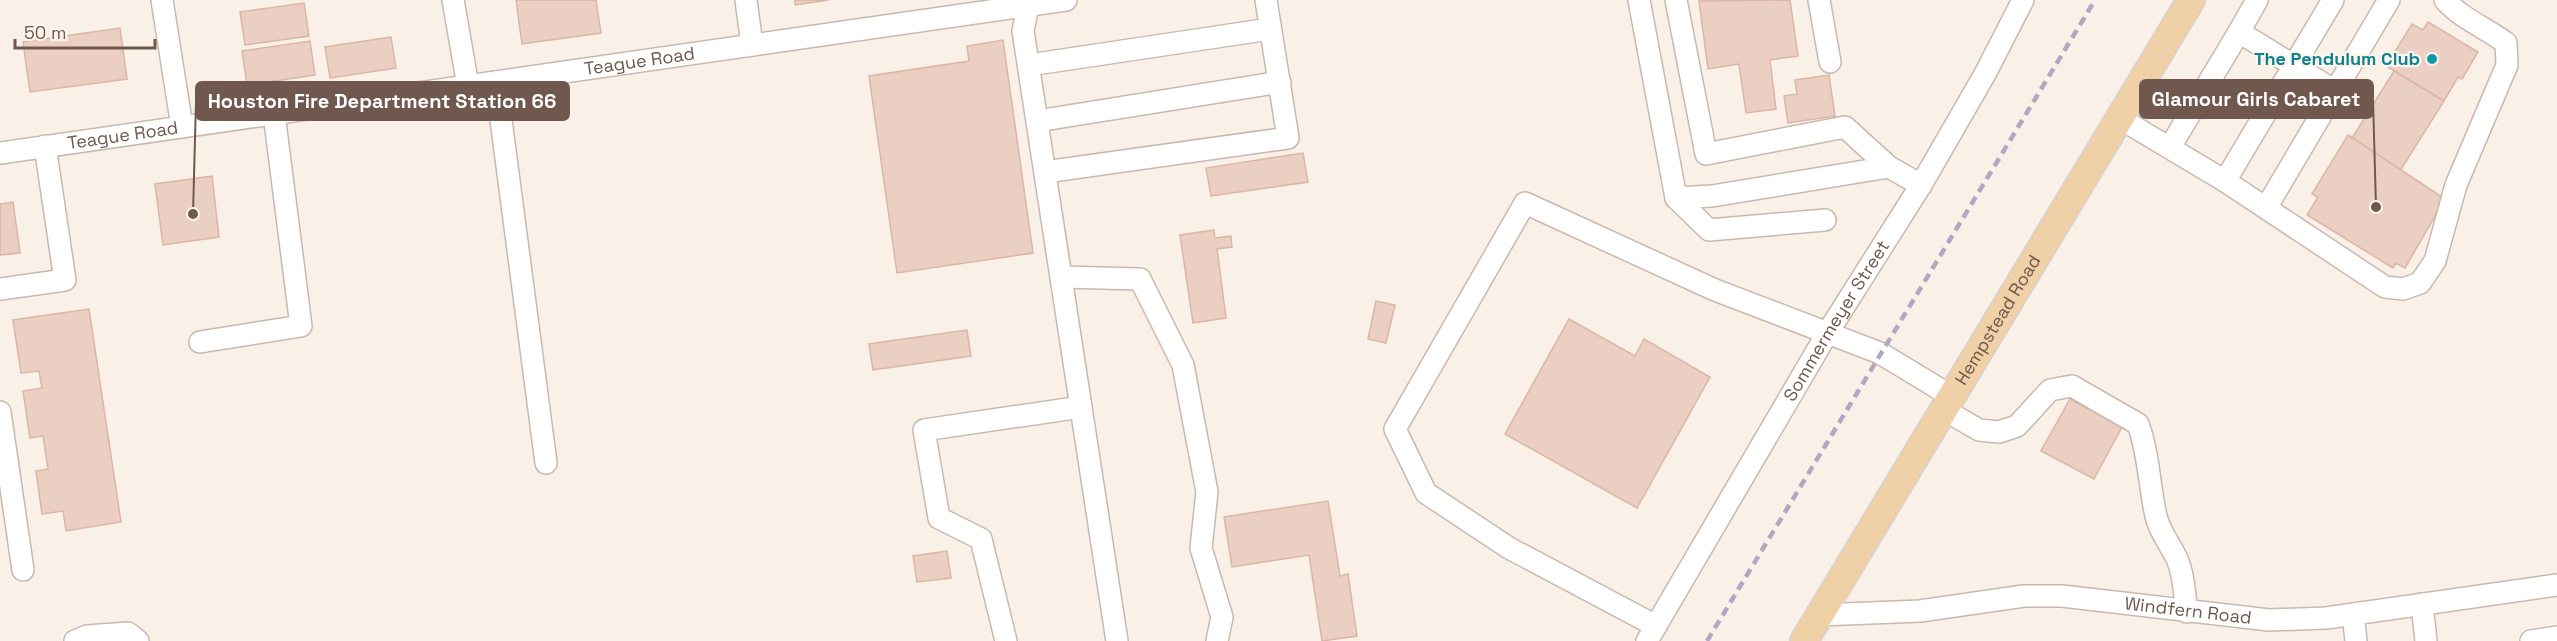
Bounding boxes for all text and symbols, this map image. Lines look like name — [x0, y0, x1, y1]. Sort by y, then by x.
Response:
scale bar — [15, 12, 154, 50]
text: 50 m — [24, 21, 66, 44]
street label: Teague Road — [582, 41, 696, 80]
place label: The Pendulum Club — [2254, 47, 2420, 70]
marker: The Pendulum Club — [2425, 52, 2439, 66]
callout: Glamour Girls Cabaret — [2140, 80, 2373, 118]
callout: Houston Fire Department Station 66 — [196, 82, 569, 120]
text: Glamour Girls Cabaret — [2152, 86, 2360, 112]
text: Houston Fire Department Station 66 — [208, 88, 556, 114]
street label: Teague Road — [66, 116, 180, 154]
street label: Sommermeyer Street — [1778, 236, 1894, 405]
street label: Hempstead Road — [1949, 250, 2045, 389]
street label: Windfern Road — [2123, 591, 2253, 629]

